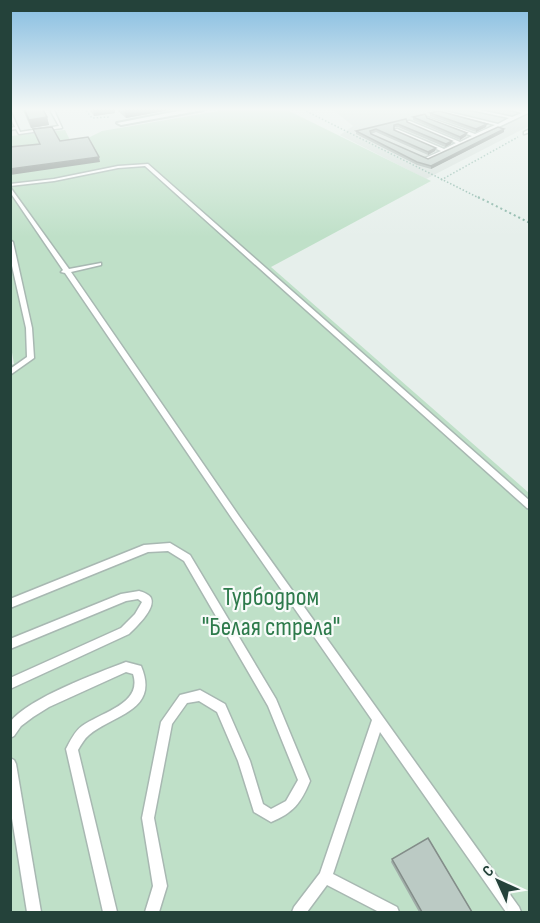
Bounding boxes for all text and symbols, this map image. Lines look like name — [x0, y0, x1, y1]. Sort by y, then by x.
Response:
park label: Турбодром "Белая стрела" — [202, 582, 340, 643]
north arrow — [468, 851, 528, 911]
text: С — [479, 862, 498, 881]

